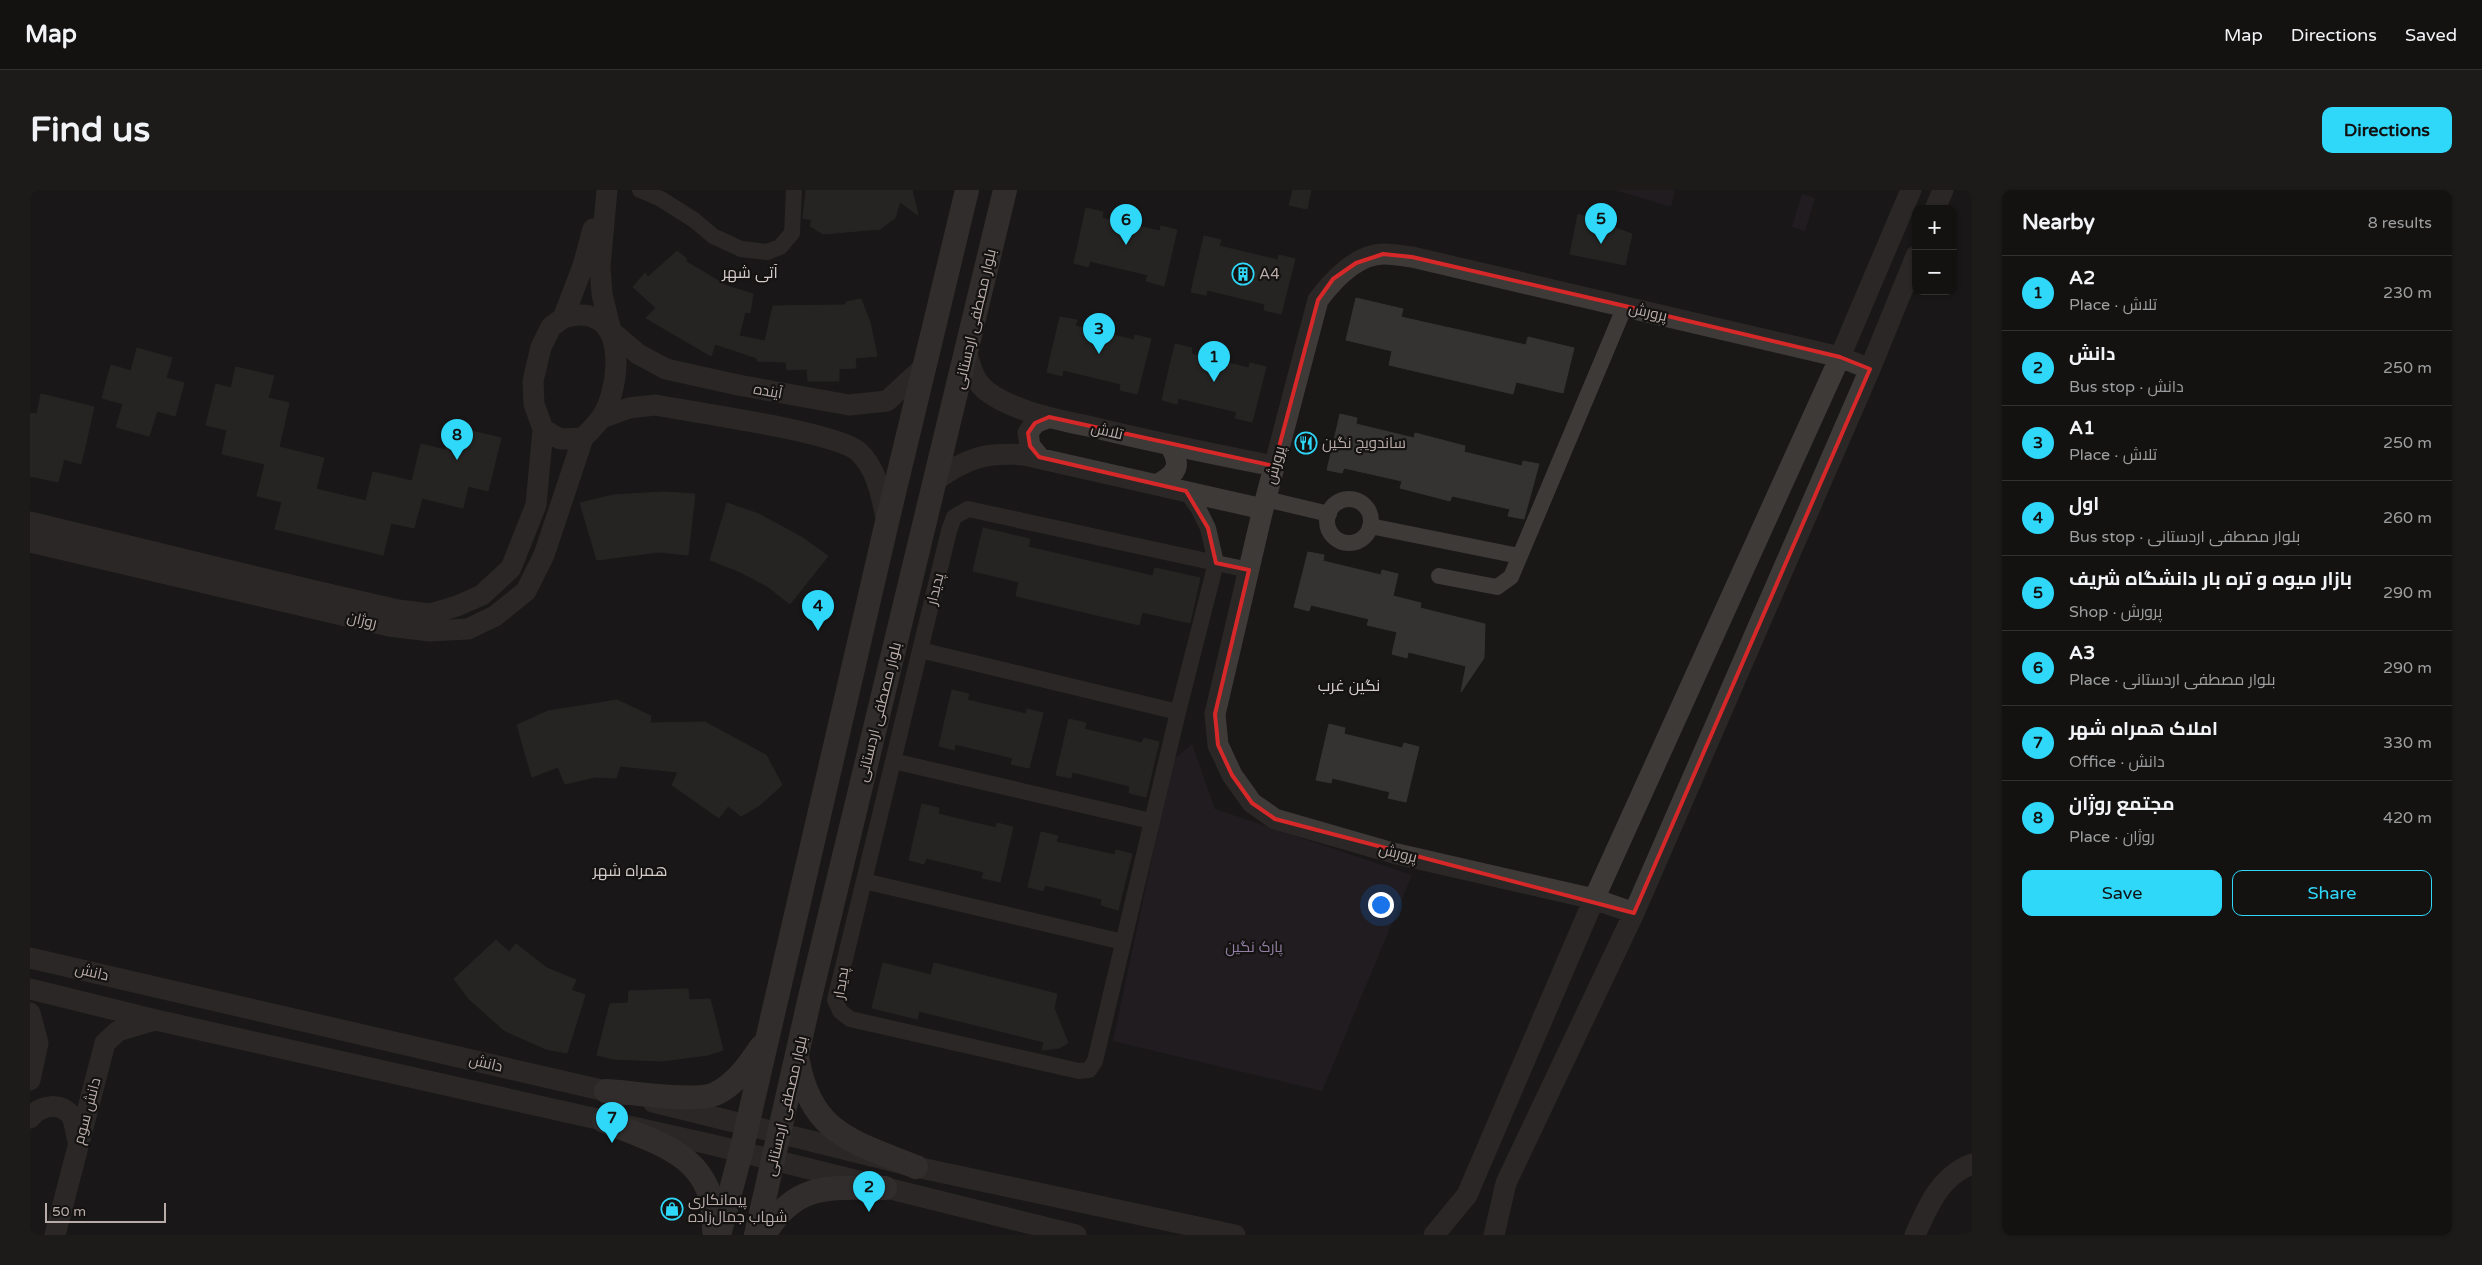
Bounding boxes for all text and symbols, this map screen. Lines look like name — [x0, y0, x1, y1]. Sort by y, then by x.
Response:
text: Map — [25, 20, 77, 49]
text: Map — [2224, 24, 2263, 46]
text: Directions — [2291, 24, 2377, 46]
text: Saved — [2405, 24, 2457, 46]
button: Directions — [2322, 107, 2452, 153]
text: Find us — [30, 109, 150, 151]
pin: 5 — [1585, 203, 1617, 244]
pin: 6 — [1110, 204, 1142, 245]
map controls — [1912, 205, 1957, 295]
button: + — [1912, 205, 1957, 250]
text: Nearby — [2022, 210, 2095, 235]
text: 8 results — [2368, 213, 2432, 233]
street label: بلوار مصطفی اردستانی — [950, 247, 1001, 391]
button: − — [1912, 250, 1957, 295]
building icon: A4 — [1231, 262, 1255, 286]
district label: آتی شهر — [721, 263, 778, 283]
place label: A4 — [1259, 265, 1280, 283]
text: A2 — [2069, 267, 2095, 289]
text: 1 — [2033, 283, 2043, 303]
text: 230 m — [2383, 283, 2432, 303]
text: Place · تلاش — [2069, 295, 2157, 315]
street label: پرورش — [1627, 299, 1669, 326]
pin: 3 — [1083, 313, 1115, 354]
pin: 1 — [1198, 341, 1230, 382]
text: دانش — [2069, 343, 2115, 365]
text: 2 — [2033, 358, 2043, 378]
text: 250 m — [2383, 358, 2432, 378]
text: Bus stop · دانش — [2069, 377, 2184, 397]
street label: آینده — [752, 380, 784, 402]
text: A1 — [2069, 417, 2095, 439]
pin: 8 — [441, 419, 473, 460]
street label: تلاش — [1089, 419, 1125, 444]
restaurant icon: ساندویج نگین — [1294, 431, 1318, 455]
text: 3 — [2033, 433, 2043, 453]
text: 250 m — [2383, 433, 2432, 453]
place label: ساندویج نگین — [1322, 434, 1406, 454]
street label: پرورش — [1261, 444, 1290, 486]
text: Place · تلاش — [2069, 445, 2157, 465]
text: اول — [2069, 493, 2099, 515]
text: 4 — [2033, 508, 2043, 528]
text: 260 m — [2383, 508, 2432, 528]
text: Bus stop · بلوار مصطفی اردستانی — [2069, 527, 2300, 547]
text: بازار میوه و تره بار دانشگاه شریف — [2069, 568, 2352, 590]
street label: پدیدار — [922, 571, 949, 608]
text: 5 — [2033, 583, 2043, 603]
text: 290 m — [2383, 583, 2432, 603]
pin: 4 — [802, 590, 834, 631]
text: Shop · پرورش — [2069, 602, 2162, 622]
street label: روژان — [345, 608, 379, 633]
street label: بلوار مصطفی اردستانی — [853, 640, 906, 784]
text: A3 — [2069, 642, 2095, 664]
text: 6 — [2033, 658, 2043, 678]
text: 290 m — [2383, 658, 2432, 678]
text: Place · بلوار مصطفی اردستانی — [2069, 670, 2276, 690]
district label: نگین غرب — [1318, 676, 1380, 696]
text: املاک همراه شهر — [2069, 718, 2218, 740]
text: 7 — [2033, 733, 2043, 753]
text: 330 m — [2383, 733, 2432, 753]
text: Office · دانش — [2069, 752, 2165, 772]
text: مجتمع روژان — [2069, 793, 2175, 815]
text: 8 — [2033, 808, 2043, 828]
text: 420 m — [2383, 808, 2432, 828]
text: Place · روژان — [2069, 827, 2155, 847]
street label: پرورش — [1377, 840, 1419, 867]
district label: همراه شهر — [592, 861, 667, 881]
button: Save — [2022, 870, 2222, 916]
button: Share — [2232, 870, 2432, 916]
your location — [1368, 892, 1394, 918]
park label: پارک نگین — [1225, 938, 1283, 957]
street label: دانش — [73, 959, 111, 986]
street label: پدیدار — [829, 966, 853, 1001]
street label: بلوار مصطفی اردستانی — [761, 1034, 812, 1178]
street label: دانش — [467, 1050, 505, 1077]
street label: دانش سوم — [69, 1076, 106, 1147]
pin: 7 — [596, 1102, 628, 1143]
pin: 2 — [853, 1171, 885, 1212]
place label: پیمانکاری شهاب جمال‌زاده — [688, 1191, 787, 1227]
shop icon: پیمانکاری شهاب جمال‌زاده — [660, 1197, 684, 1221]
scale bar — [45, 1200, 166, 1223]
text: 50 m — [52, 1203, 86, 1220]

